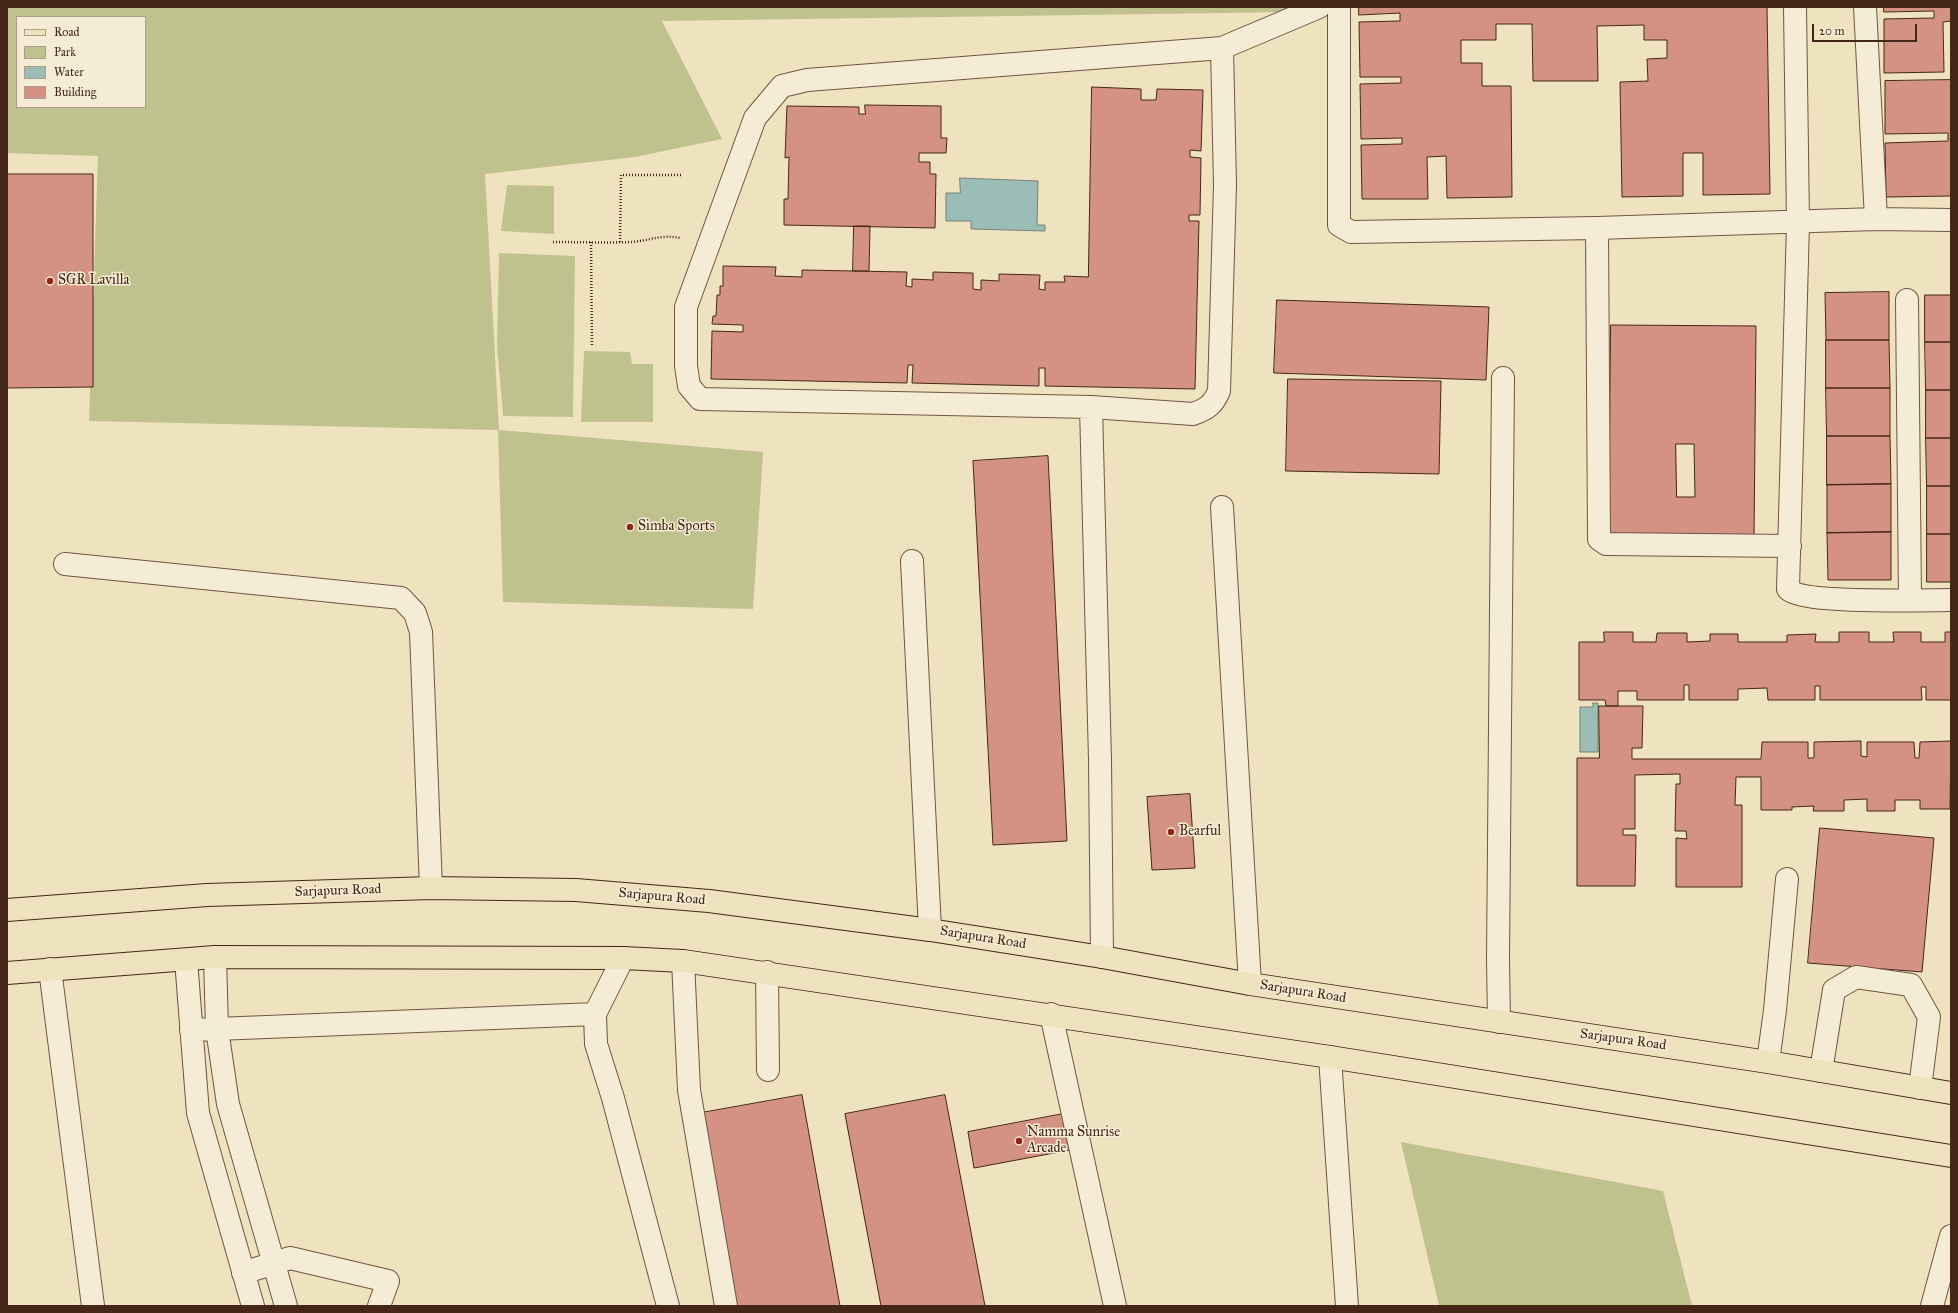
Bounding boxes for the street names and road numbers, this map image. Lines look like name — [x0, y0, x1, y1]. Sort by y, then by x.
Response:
street label: Sarjapura Road — [294, 881, 382, 901]
street label: Sarjapura Road — [618, 885, 706, 909]
street label: Sarjapura Road — [939, 923, 1027, 953]
street label: Sarjapura Road — [1259, 977, 1347, 1007]
street label: Sarjapura Road — [1579, 1026, 1667, 1054]

